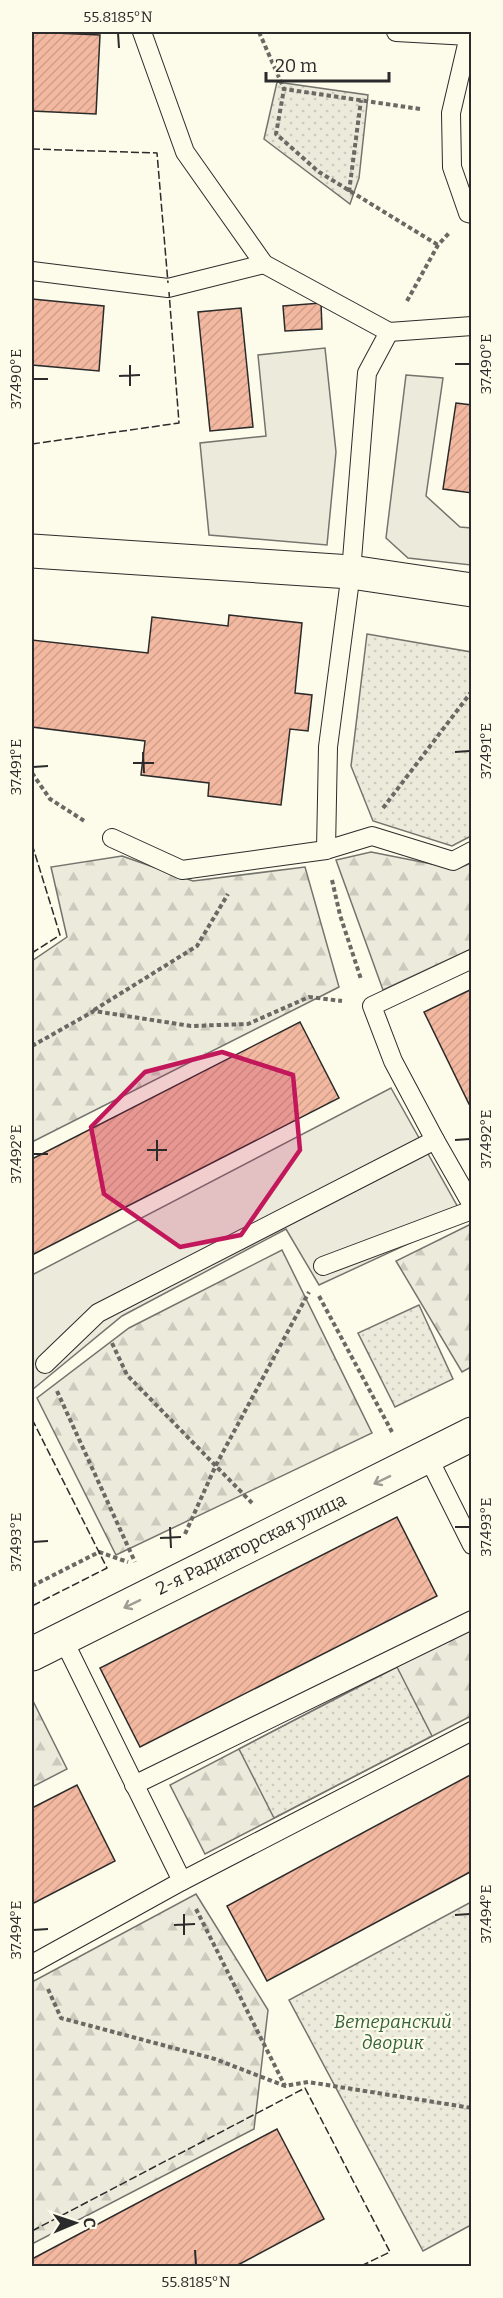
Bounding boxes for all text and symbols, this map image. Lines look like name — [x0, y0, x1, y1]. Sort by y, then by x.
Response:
text: 55.8185°N — [83, 8, 153, 26]
scale bar — [266, 45, 389, 83]
text: 20 m — [275, 55, 317, 77]
text: 37.490°E — [477, 334, 495, 394]
text: 37.490°E — [7, 349, 25, 409]
text: 37.491°E — [477, 723, 495, 779]
text: 37.491°E — [7, 739, 25, 795]
text: 37.492°E — [477, 1109, 495, 1169]
text: 37.492°E — [7, 1124, 25, 1184]
one-way arrow — [373, 1474, 391, 1486]
street label: 2-я Радиаторская улица — [152, 1488, 350, 1600]
text: 37.493°E — [477, 1497, 495, 1557]
text: 37.493°E — [7, 1512, 25, 1572]
one-way arrow — [124, 1598, 141, 1610]
text: 37.494°E — [477, 1884, 495, 1944]
text: 37.494°E — [7, 1900, 25, 1960]
park label: Ветеранский дворик — [334, 2011, 452, 2054]
north arrow — [45, 2193, 105, 2253]
text: С — [80, 2217, 99, 2228]
text: 55.8185°N — [161, 2273, 231, 2291]

